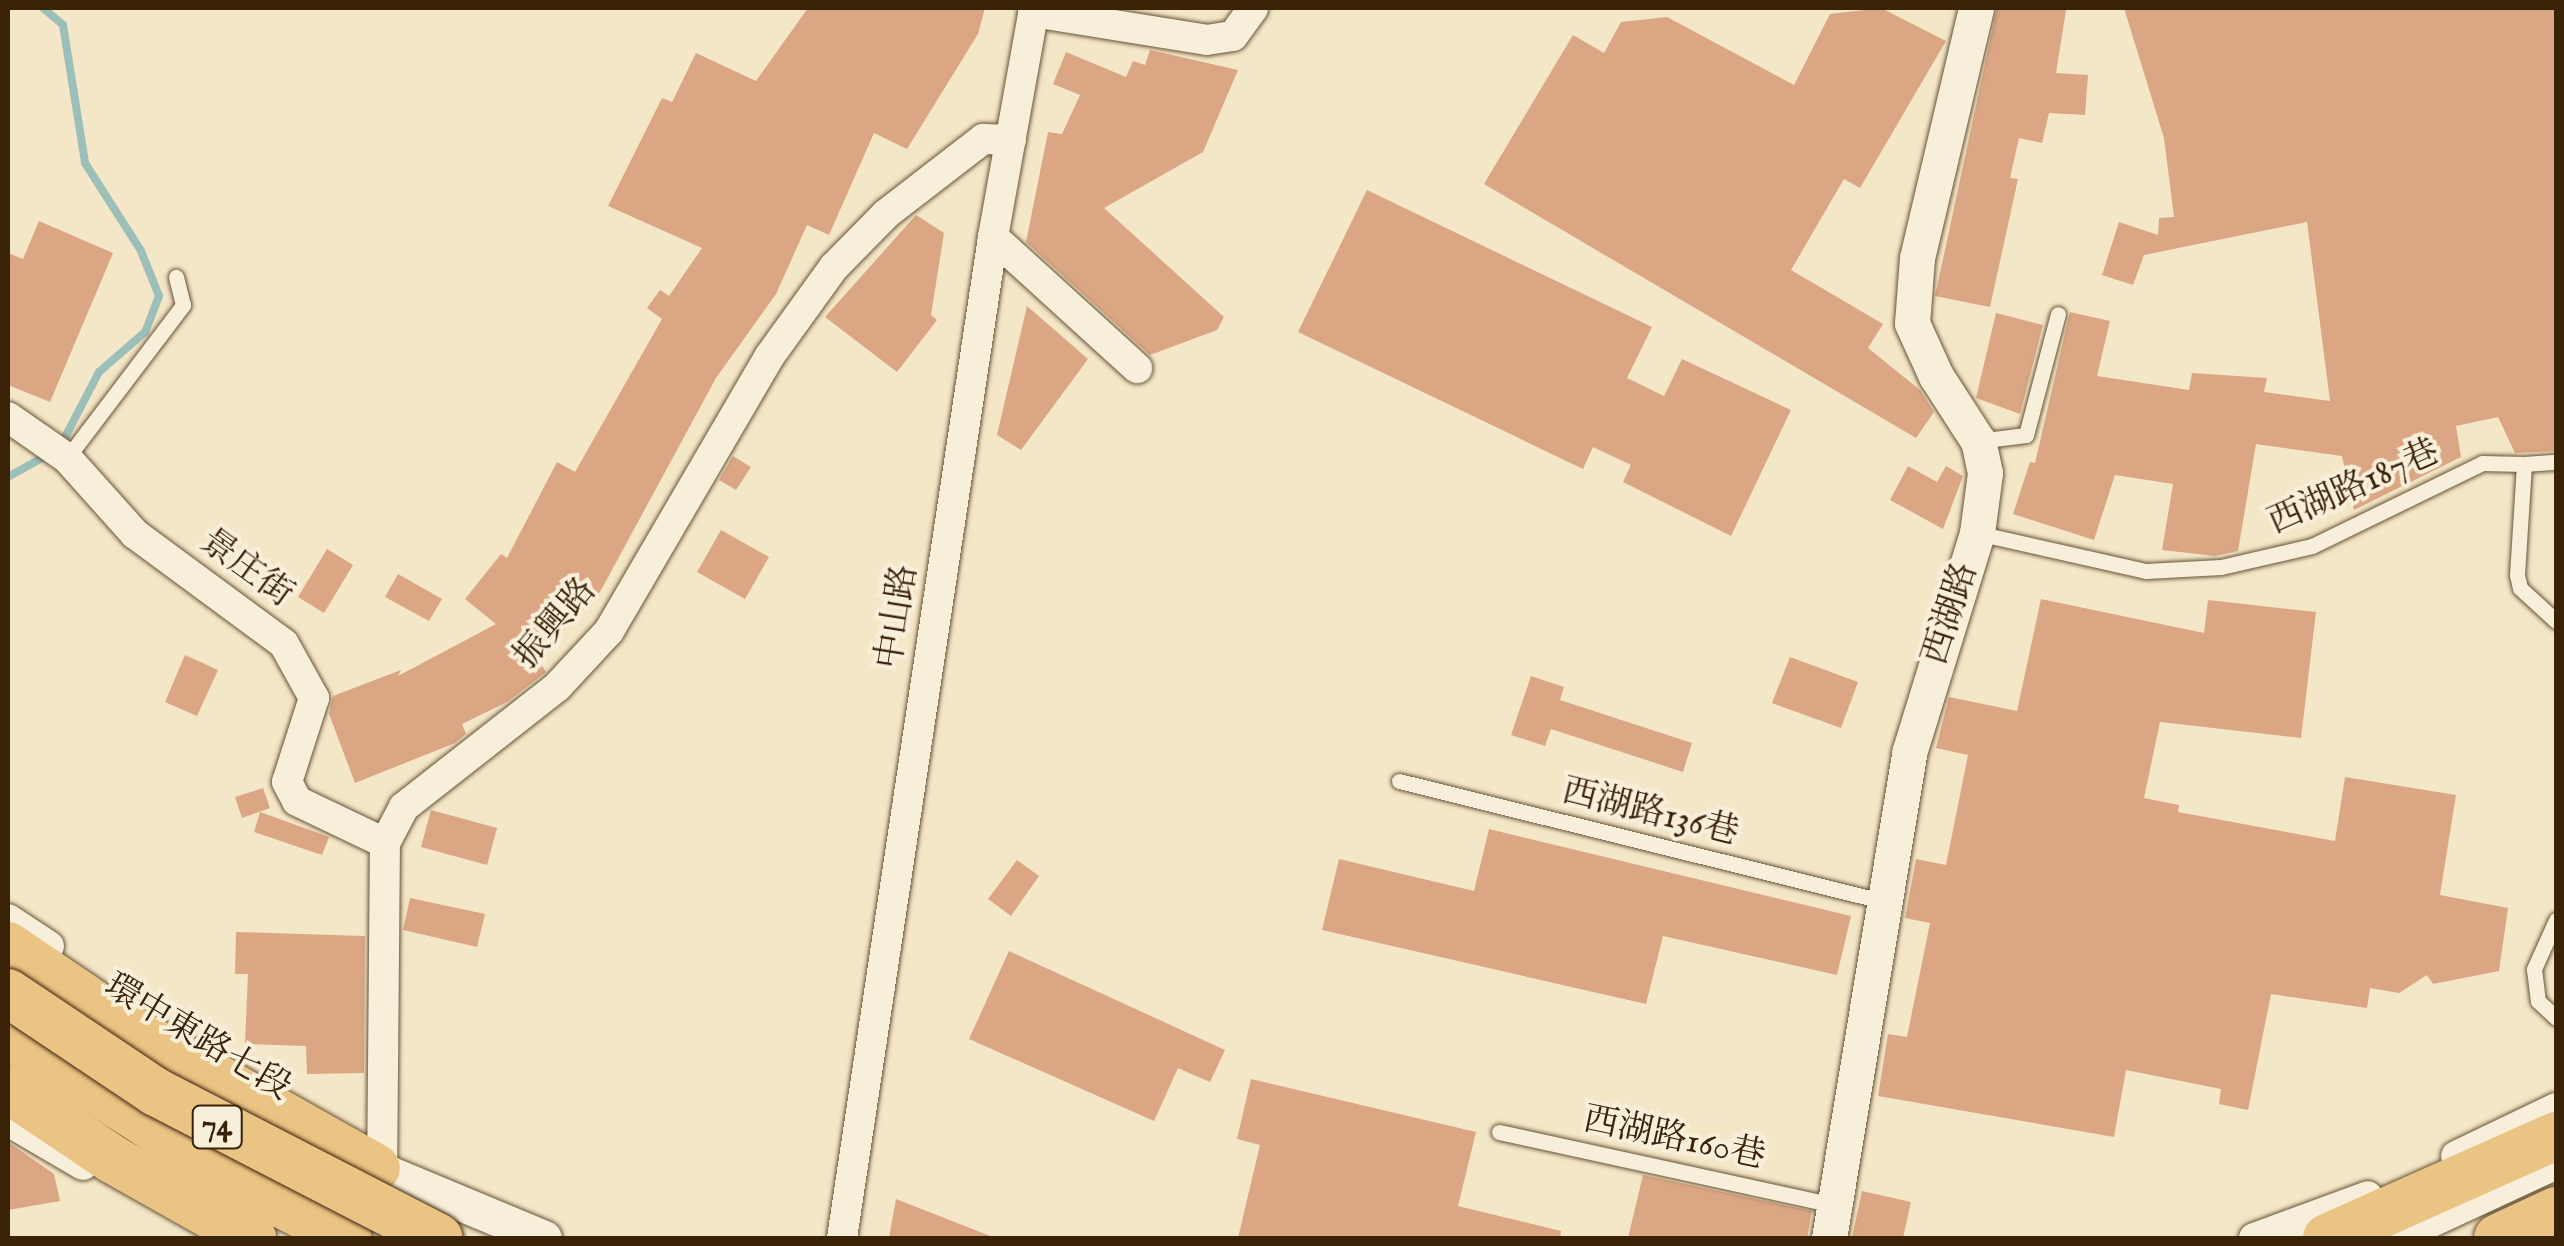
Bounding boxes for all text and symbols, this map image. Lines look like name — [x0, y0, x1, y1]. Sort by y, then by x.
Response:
street label: 西湖路187巷 — [2262, 432, 2446, 544]
street label: 景庄街 — [191, 521, 301, 617]
street label: 西湖路 — [1915, 558, 1987, 670]
street label: 中山路 — [869, 562, 927, 672]
street label: 振興路 — [506, 570, 606, 678]
street label: 西湖路136巷 — [1557, 771, 1743, 855]
street label: 環中東路七段 — [96, 966, 298, 1110]
street label: 西湖路160巷 — [1579, 1099, 1769, 1179]
road number: 74 — [190, 1100, 244, 1154]

